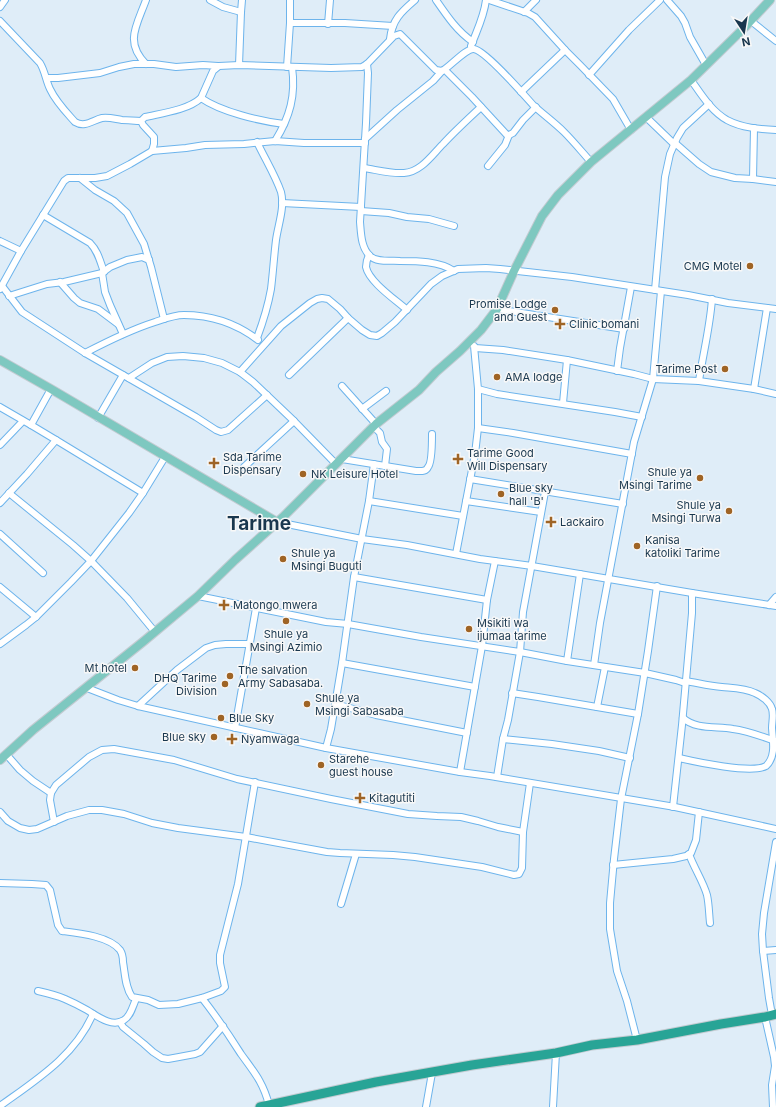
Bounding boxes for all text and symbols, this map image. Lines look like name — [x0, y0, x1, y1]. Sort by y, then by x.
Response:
north arrow — [724, 12, 764, 52]
text: N — [741, 34, 752, 50]
place label: CMG Motel — [684, 259, 742, 273]
marker: CMG Motel — [745, 261, 755, 271]
place label: Promise Lodge and Guest — [469, 297, 547, 324]
marker: Promise Lodge and Guest — [550, 305, 560, 315]
place label: Clinic bomani — [569, 317, 639, 331]
marker: Clinic bomani — [554, 318, 566, 330]
place label: Tarime Post — [655, 362, 717, 376]
marker: Tarime Post — [720, 364, 730, 374]
place label: AMA lodge — [505, 370, 562, 384]
marker: AMA lodge — [492, 372, 502, 382]
place label: Tarime Good Will Dispensary — [467, 446, 547, 473]
place label: Sda Tarime Dispensary — [223, 450, 282, 477]
marker: Tarime Good Will Dispensary — [452, 453, 464, 465]
marker: Sda Tarime Dispensary — [208, 457, 220, 469]
place label: Shule ya Msingi Tarime — [619, 465, 692, 492]
place label: NK Leisure Hotel — [311, 467, 398, 481]
marker: NK Leisure Hotel — [298, 469, 308, 479]
marker: Shule ya Msingi Tarime — [695, 473, 705, 483]
place label: Blue sky hall 'B' — [509, 481, 553, 508]
marker: Blue sky hall 'B' — [496, 489, 506, 499]
place label: Shule ya Msingi Turwa — [651, 498, 721, 525]
marker: Shule ya Msingi Turwa — [724, 506, 734, 516]
district label: Tarime — [227, 512, 291, 535]
place label: Lackairo — [560, 515, 605, 529]
marker: Lackairo — [545, 516, 557, 528]
place label: Kanisa katoliki Tarime — [645, 533, 720, 560]
marker: Kanisa katoliki Tarime — [632, 541, 642, 551]
place label: Shule ya Msingi Buguti — [291, 546, 362, 573]
marker: Shule ya Msingi Buguti — [278, 554, 288, 564]
place label: Matongo mwera — [233, 598, 317, 612]
marker: Matongo mwera — [218, 599, 230, 611]
marker: Shule ya Msingi Azimio — [281, 616, 291, 626]
place label: Msikiti wa ijumaa tarime — [477, 616, 547, 643]
marker: Msikiti wa ijumaa tarime — [464, 624, 474, 634]
place label: Shule ya Msingi Azimio — [250, 627, 323, 654]
place label: Mt hotel — [85, 661, 127, 675]
marker: Mt hotel — [130, 663, 140, 673]
place label: The salvation Army Sabasaba. — [238, 663, 323, 690]
place label: DHQ Tarime Division — [154, 671, 217, 698]
marker: The salvation Army Sabasaba. — [225, 671, 235, 681]
marker: DHQ Tarime Division — [220, 679, 230, 689]
place label: Shule ya Msingi Sabasaba — [315, 691, 404, 718]
marker: Shule ya Msingi Sabasaba — [302, 699, 312, 709]
place label: Blue Sky — [229, 711, 274, 725]
marker: Blue Sky — [216, 713, 226, 723]
place label: Blue sky — [162, 730, 206, 744]
marker: Blue sky — [209, 732, 219, 742]
place label: Nyamwaga — [241, 732, 299, 746]
marker: Nyamwaga — [226, 733, 238, 745]
place label: Starehe guest house — [329, 752, 393, 779]
marker: Starehe guest house — [316, 760, 326, 770]
place label: Kitagutiti — [369, 791, 415, 805]
marker: Kitagutiti — [354, 792, 366, 804]

